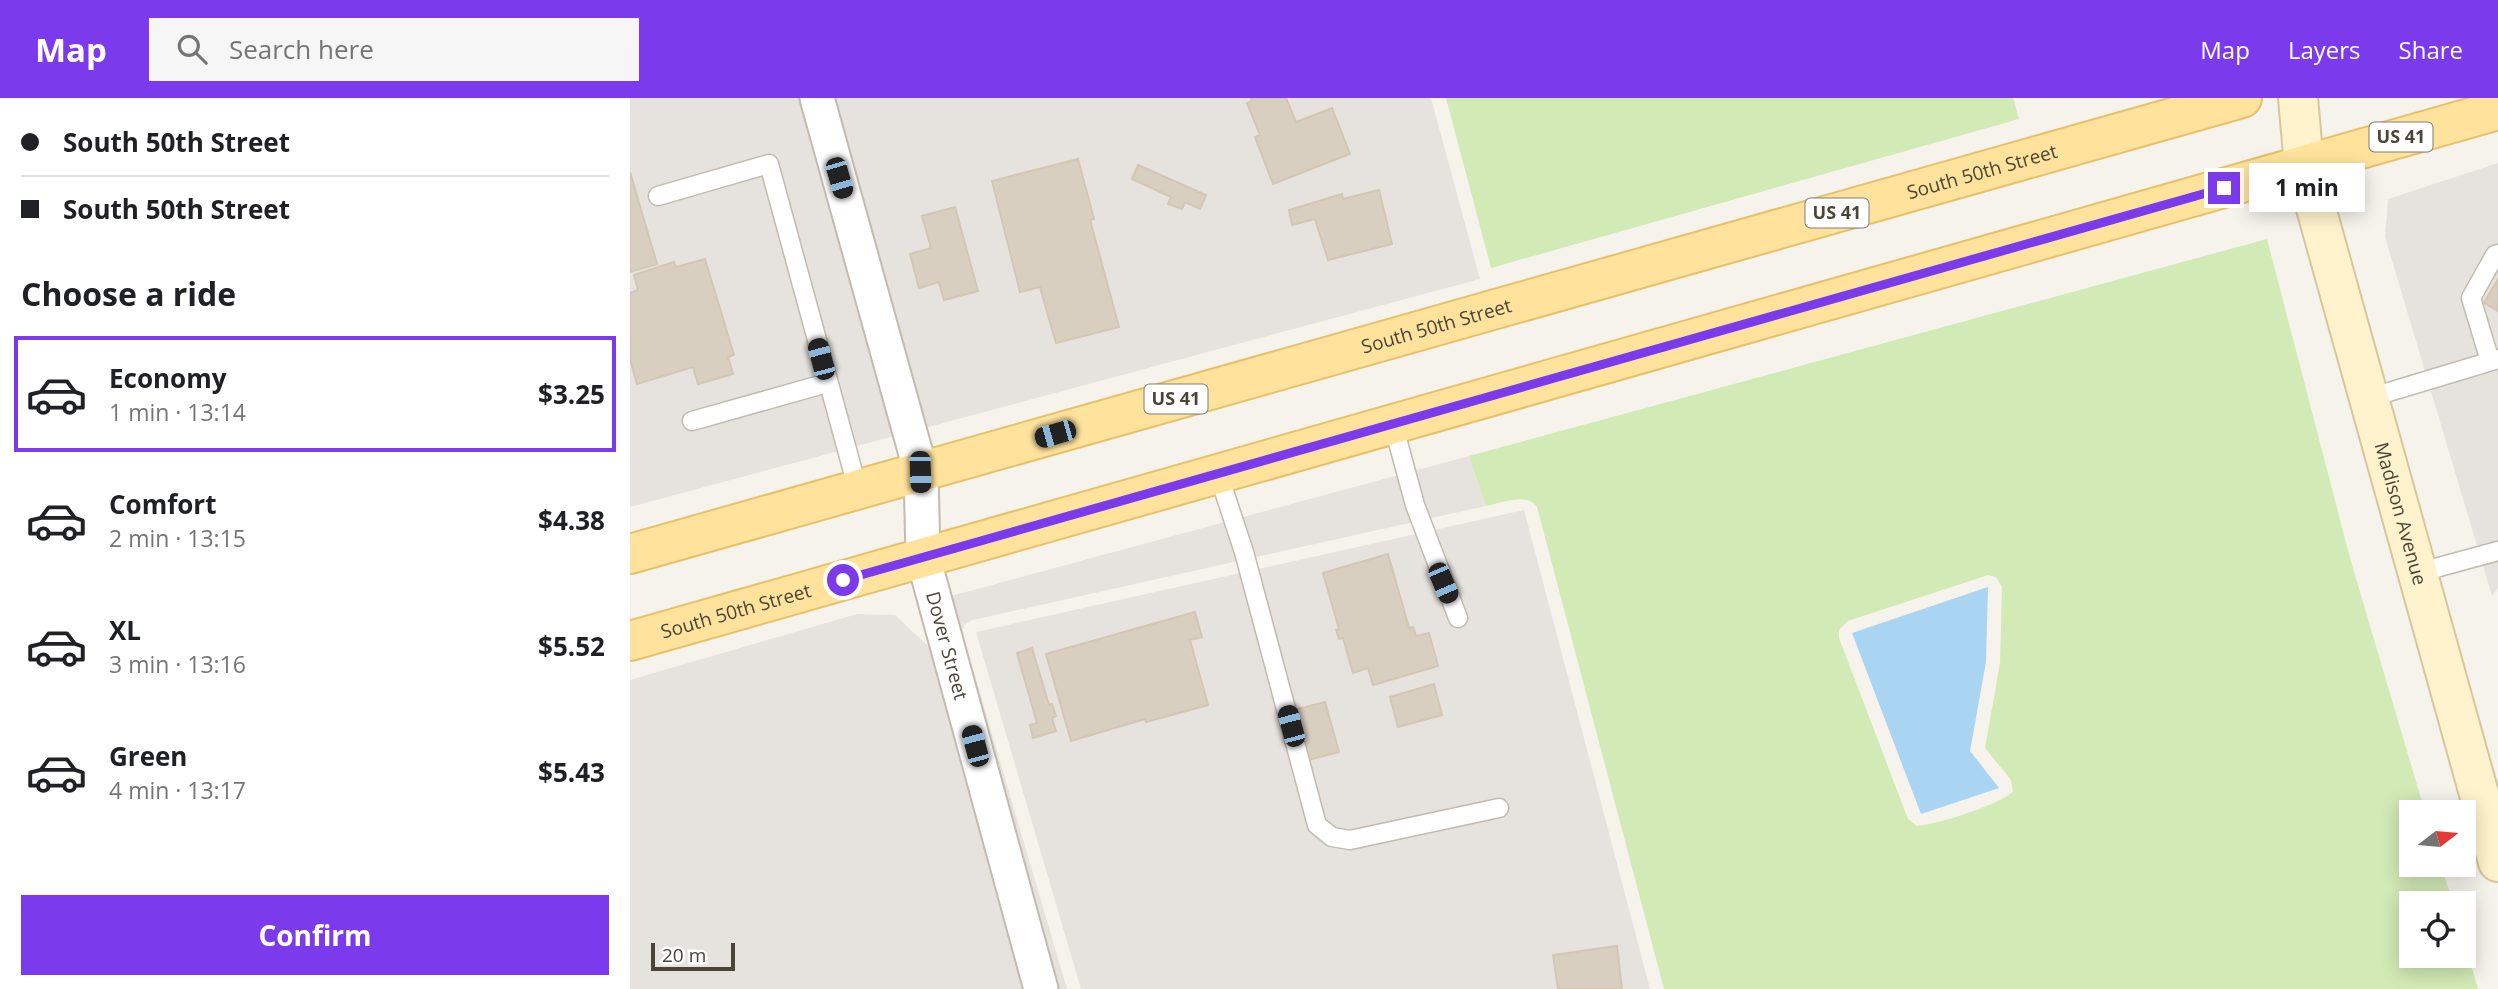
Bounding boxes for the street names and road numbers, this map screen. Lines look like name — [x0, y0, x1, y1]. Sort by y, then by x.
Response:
road number: US 41 — [2370, 122, 2432, 152]
street label: South 50th Street — [1904, 138, 2060, 205]
road number: US 41 — [1806, 198, 1868, 228]
street label: South 50th Street — [1358, 292, 1515, 360]
road number: US 41 — [1144, 384, 1208, 414]
street label: Madison Avenue — [2369, 439, 2433, 588]
street label: South 50th Street — [658, 577, 814, 645]
street label: Dover Street — [920, 588, 974, 703]

